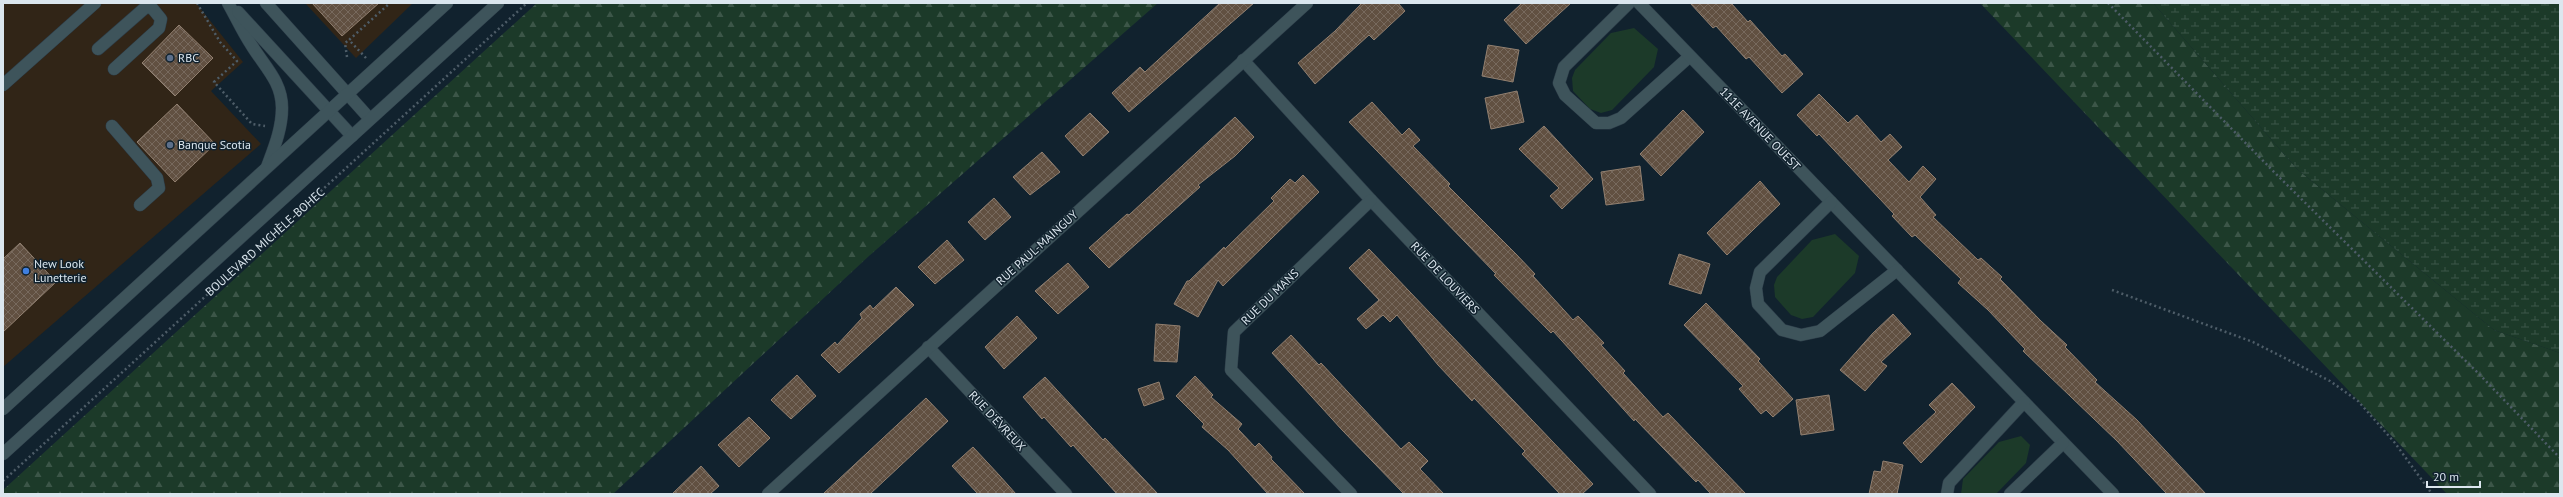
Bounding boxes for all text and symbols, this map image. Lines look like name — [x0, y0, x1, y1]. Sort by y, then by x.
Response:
place label: RBC — [178, 50, 199, 65]
marker: RBC — [165, 53, 175, 63]
street label: 111E AVENUE OUEST — [1717, 84, 1804, 174]
place label: Banque Scotia — [178, 137, 251, 152]
marker: Banque Scotia — [165, 140, 175, 150]
street label: BOULEVARD MICHÈLE-BOHEC — [202, 184, 327, 299]
street label: RUE PAUL-MAINGUY — [993, 207, 1081, 288]
street label: RUE DE LOUVIERS — [1408, 238, 1483, 317]
place label: New Look Lunetterie — [34, 256, 87, 285]
street label: RUE DU MANS — [1238, 265, 1302, 328]
marker: New Look Lunetterie — [21, 266, 31, 276]
street label: RUE D'ÉVREUX — [966, 388, 1029, 454]
scale bar — [2427, 463, 2480, 489]
text: 20 m — [2433, 469, 2459, 484]

